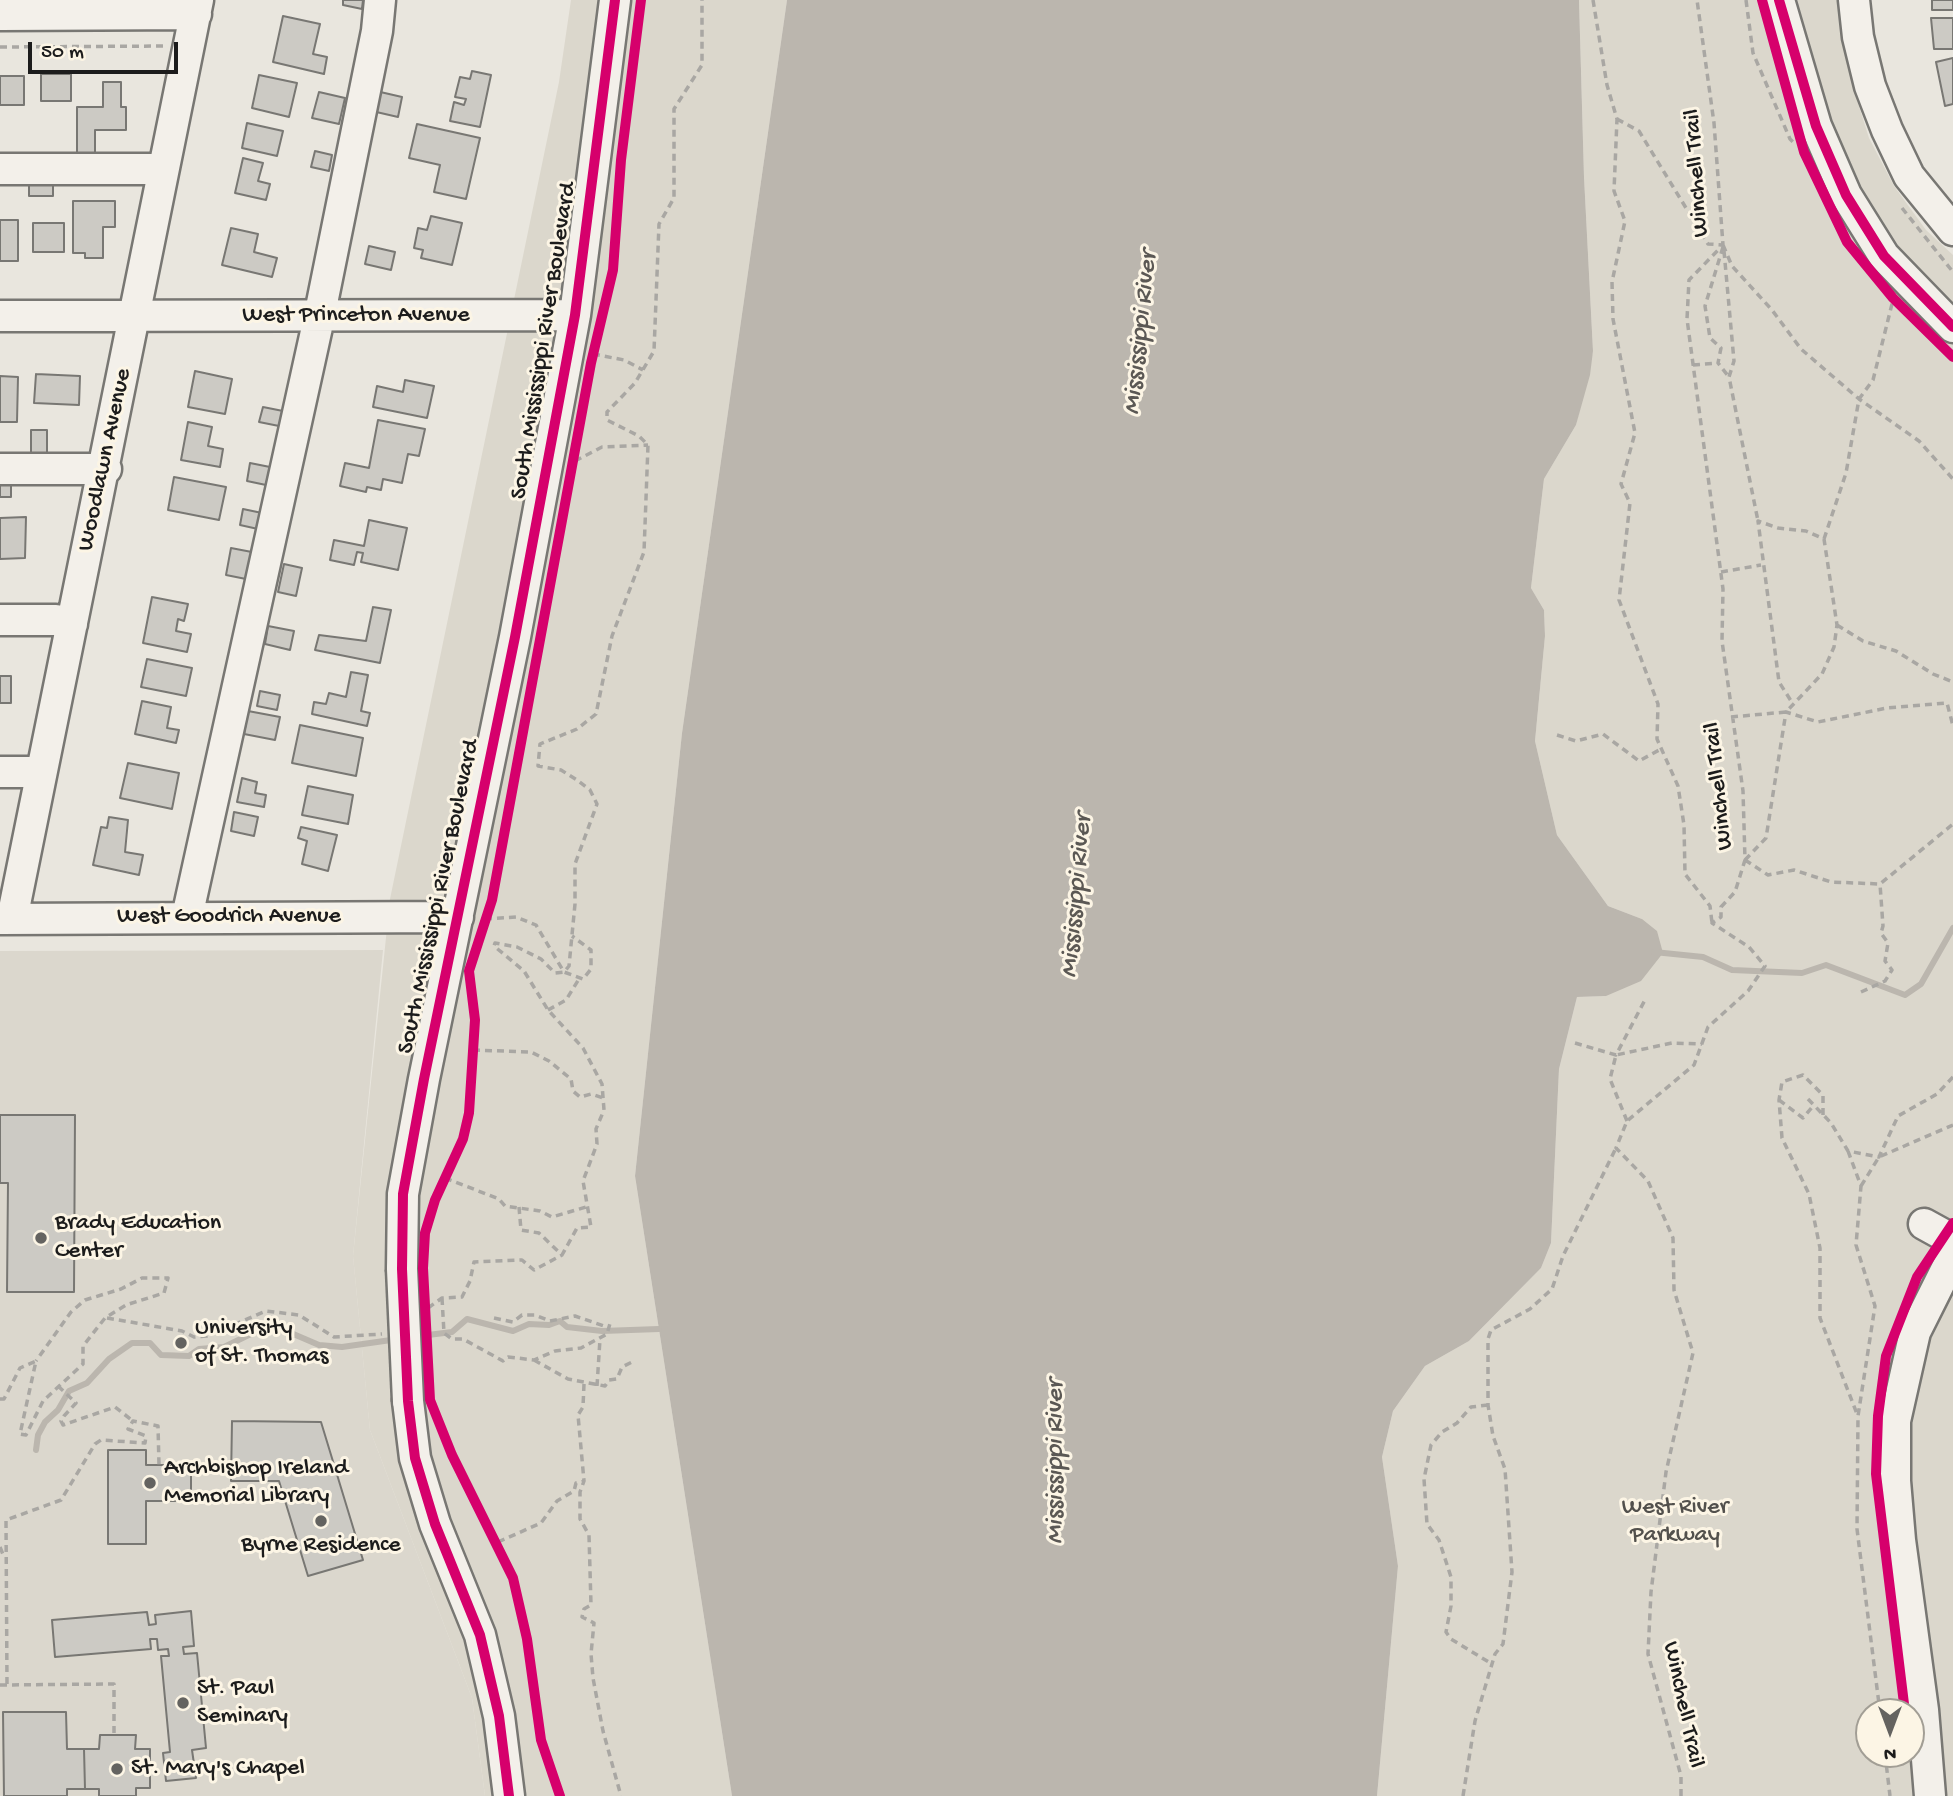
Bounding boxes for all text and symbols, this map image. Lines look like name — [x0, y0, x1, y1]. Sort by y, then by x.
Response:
scale bar — [32, 28, 182, 72]
text: 50 m — [41, 41, 84, 66]
street label: Winchell Trail — [1679, 108, 1717, 238]
street label: South Mississippi River Boulevard — [506, 181, 584, 501]
water label: Mississippi River — [1118, 250, 1166, 416]
street label: West Princeton Avenue — [242, 302, 470, 330]
street label: Woodlawn Avenue — [73, 366, 139, 554]
street label: Winchell Trail — [1699, 721, 1741, 851]
street label: South Mississippi River Boulevard — [393, 737, 487, 1057]
water label: Mississippi River — [1055, 813, 1101, 979]
street label: West Goodrich Avenue — [117, 903, 341, 931]
place label: Brady Education Center — [55, 1210, 221, 1266]
marker: Brady Education Center — [33, 1230, 49, 1246]
place label: University of St. Thomas — [195, 1315, 328, 1371]
marker: University of St. Thomas — [173, 1335, 189, 1351]
water label: Mississippi River — [1041, 1380, 1073, 1544]
place label: Archbishop Ireland Memorial Library — [164, 1455, 348, 1511]
marker: Archbishop Ireland Memorial Library — [142, 1475, 158, 1491]
park label: West River Parkway — [1622, 1494, 1728, 1550]
marker: Byrne Residence — [313, 1513, 329, 1529]
place label: Byrne Residence — [241, 1532, 401, 1560]
street label: Winchell Trail — [1655, 1639, 1709, 1771]
place label: St. Paul Seminary — [197, 1675, 288, 1731]
marker: St. Paul Seminary — [175, 1695, 191, 1711]
north arrow — [1855, 1698, 1925, 1768]
text: N — [1884, 1741, 1896, 1764]
place label: St. Mary's Chapel — [131, 1755, 305, 1783]
marker: St. Mary's Chapel — [109, 1761, 125, 1777]

